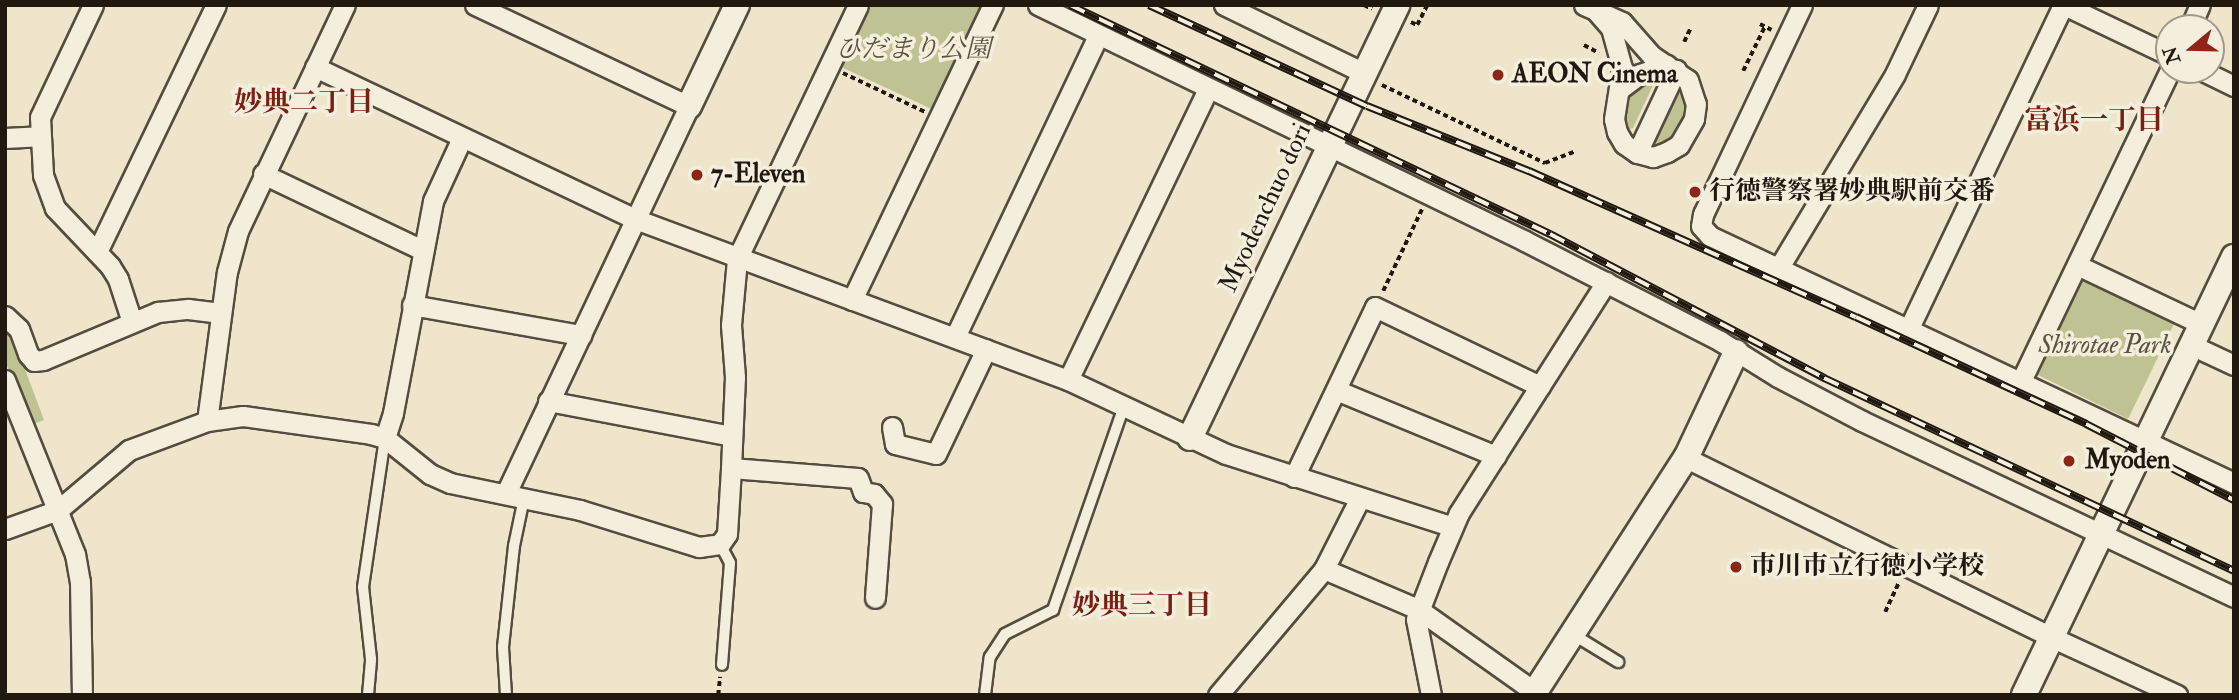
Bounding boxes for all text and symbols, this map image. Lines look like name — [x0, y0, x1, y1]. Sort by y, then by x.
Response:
north arrow — [2155, 14, 2225, 84]
park label: ひだまり公園 — [835, 34, 991, 66]
text: N — [2158, 43, 2186, 67]
place label: AEON Cinema — [1512, 59, 1678, 91]
marker: AEON Cinema — [1490, 67, 1506, 83]
district label: 妙典二丁目 — [234, 86, 374, 120]
district label: 富浜一丁目 — [2024, 104, 2164, 138]
street label: Myodenchuo dori — [1213, 119, 1319, 297]
place label: 7-Eleven — [711, 159, 805, 191]
marker: 7-Eleven — [689, 167, 705, 183]
place label: 行徳警察署妙典駅前交番 — [1709, 176, 1995, 208]
marker: 行徳警察署妙典駅前交番 — [1687, 184, 1703, 200]
park label: Shirotae Park — [2039, 330, 2171, 362]
place label: Myoden — [2085, 445, 2170, 477]
marker: Myoden — [2059, 451, 2079, 471]
place label: 市川市立行徳小学校 — [1750, 551, 1984, 583]
marker: 市川市立行徳小学校 — [1728, 559, 1744, 575]
district label: 妙典三丁目 — [1072, 589, 1212, 623]

